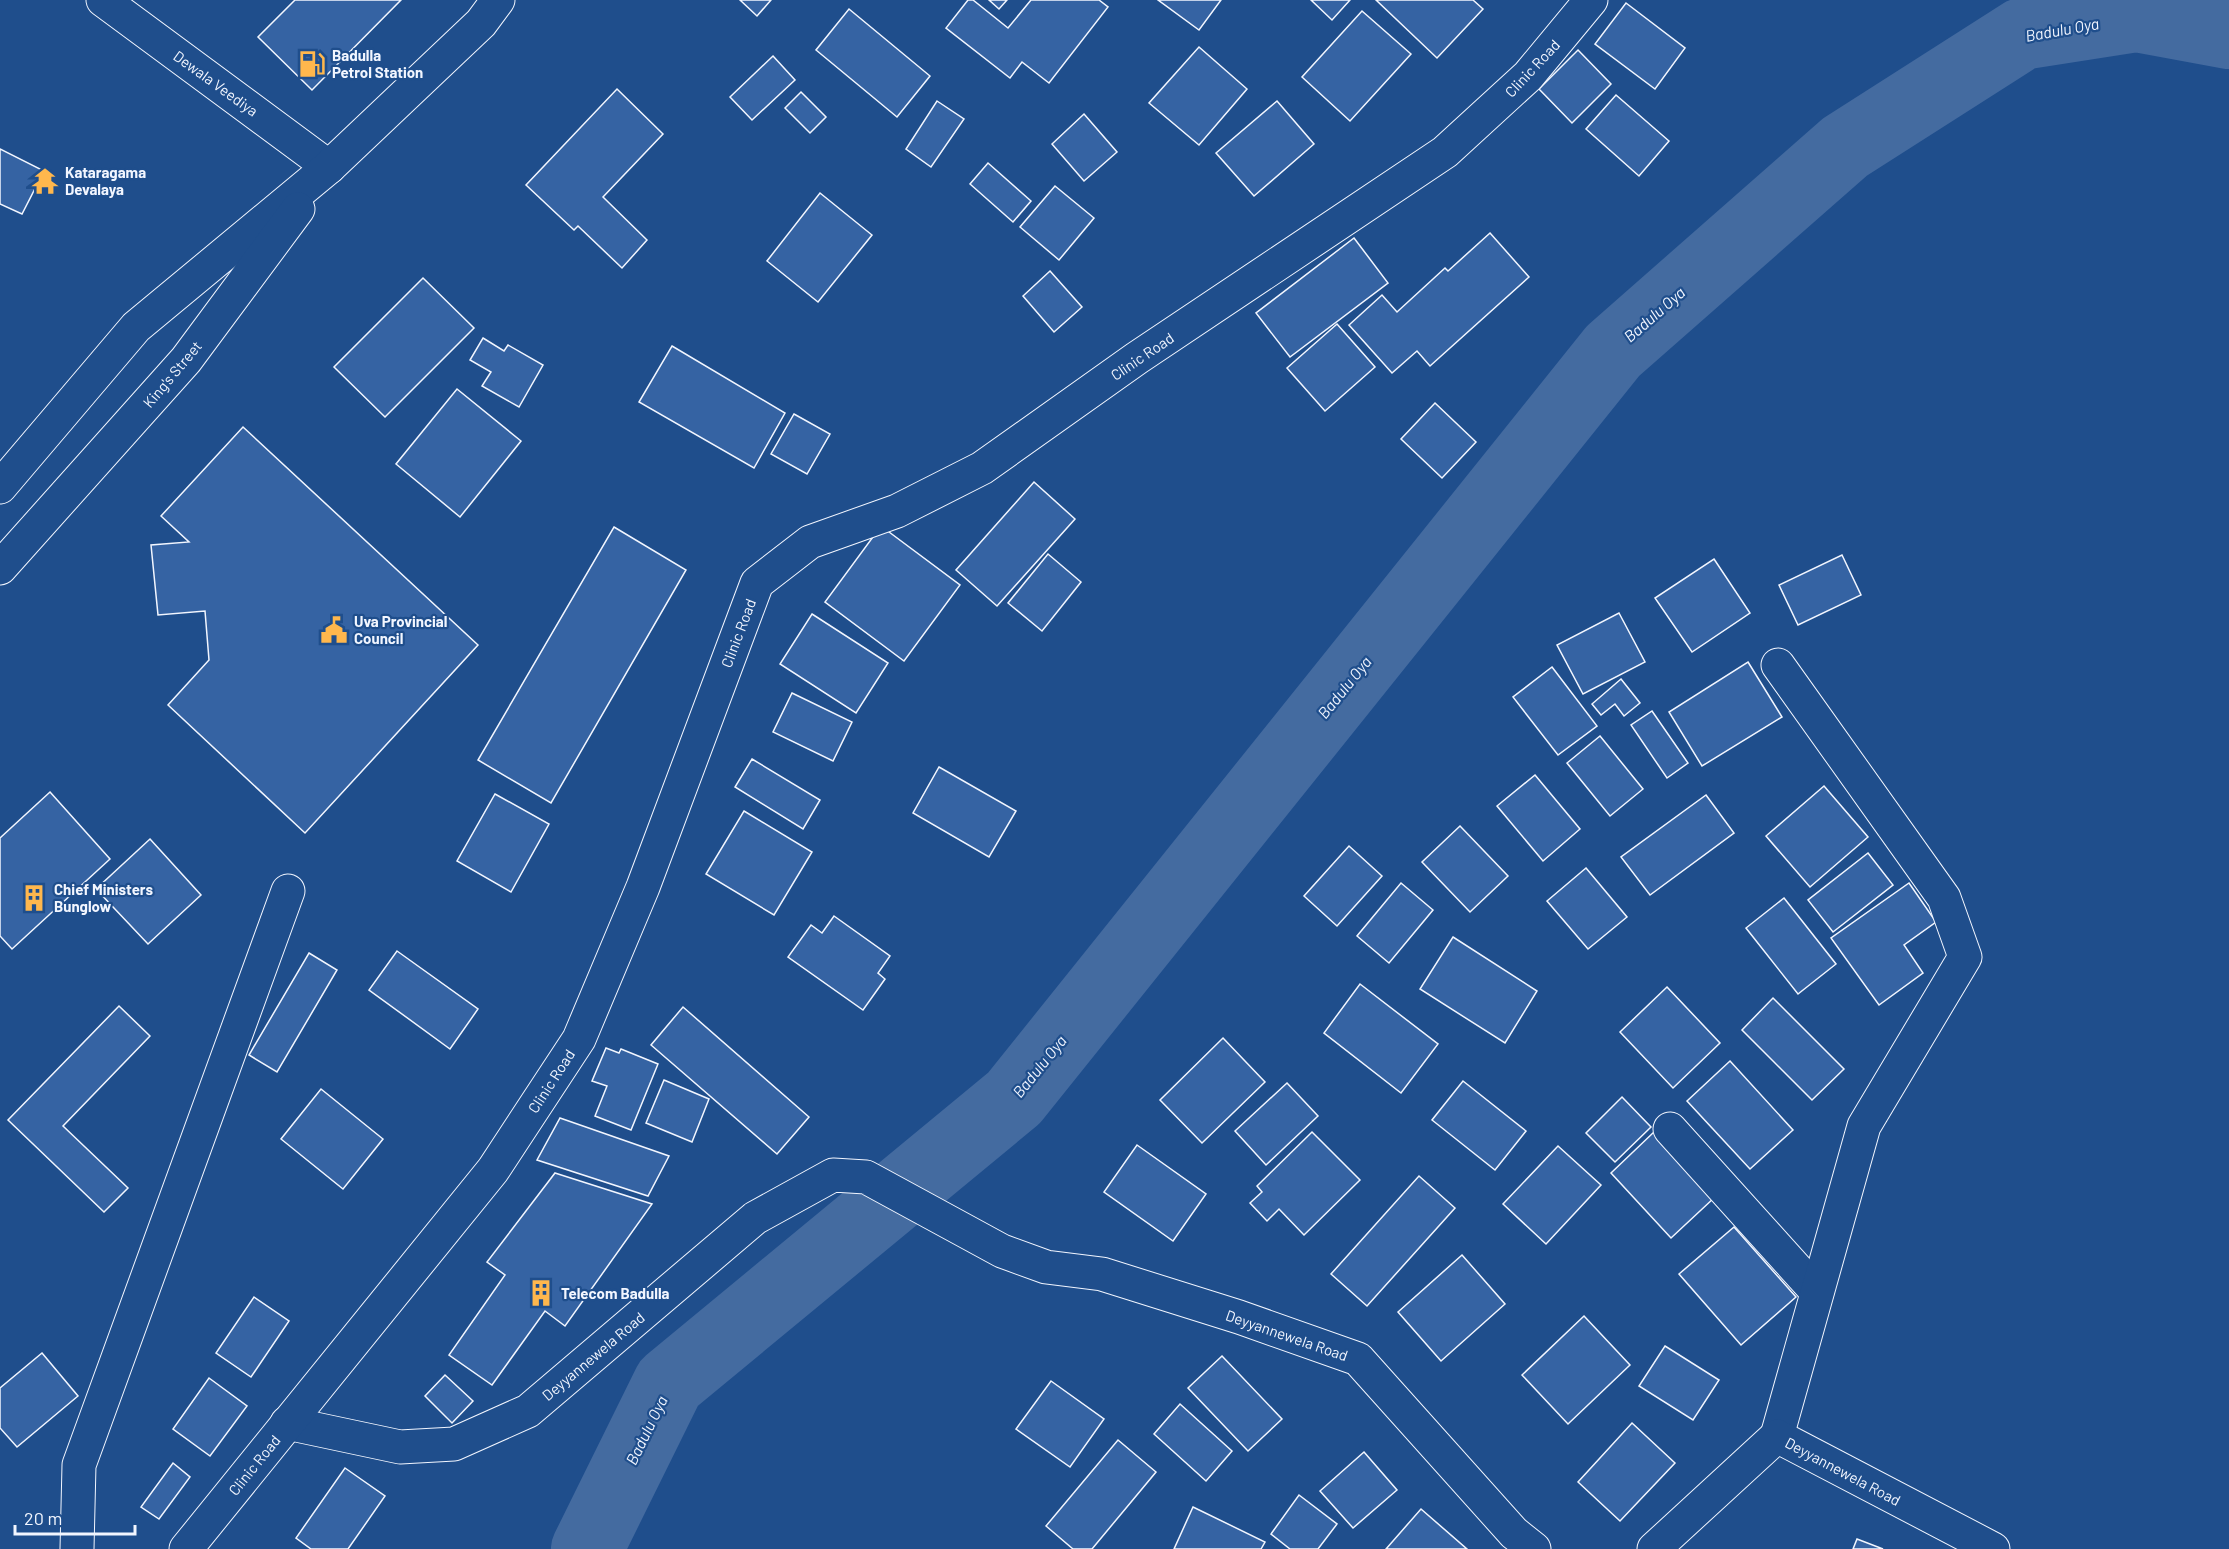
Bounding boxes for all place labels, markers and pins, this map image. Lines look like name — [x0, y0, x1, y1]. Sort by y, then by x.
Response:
place label: Badulla Petrol Station — [332, 46, 423, 81]
fuel station icon: Badulla Petrol Station — [297, 49, 327, 79]
place label: Kataragama Devalaya — [65, 163, 146, 198]
temple icon: Kataragama Devalaya — [30, 166, 60, 196]
place label: Uva Provincial Council — [354, 612, 447, 647]
public building icon: Uva Provincial Council — [319, 615, 349, 645]
place label: Chief Ministers Bunglow — [54, 880, 153, 915]
building icon: Chief Ministers Bunglow — [19, 883, 49, 913]
building icon: Telecom Badulla — [526, 1278, 556, 1308]
place label: Telecom Badulla — [561, 1284, 670, 1302]

